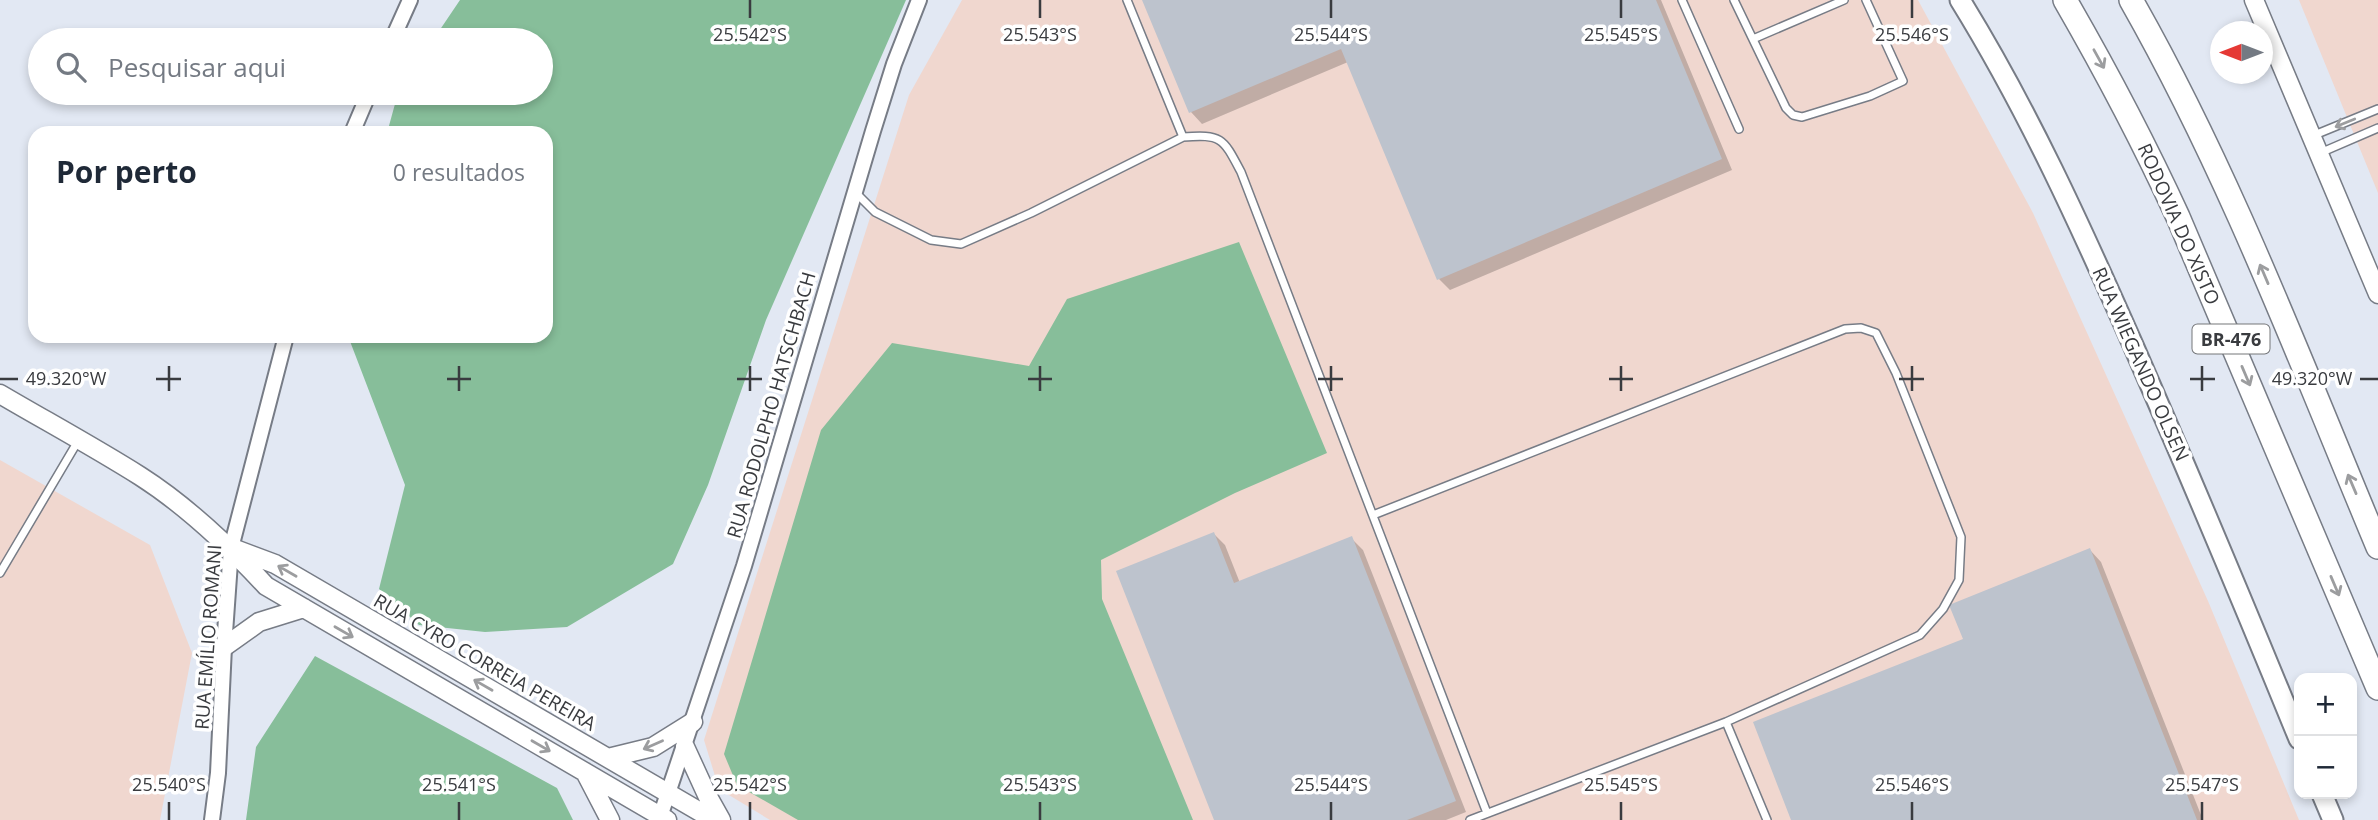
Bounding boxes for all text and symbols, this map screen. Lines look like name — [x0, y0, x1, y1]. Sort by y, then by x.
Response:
north arrow — [2210, 21, 2273, 84]
text: 25.542°S — [713, 22, 787, 46]
text: 25.543°S — [1003, 22, 1077, 46]
text: 25.544°S — [1294, 22, 1368, 46]
text: 25.545°S — [1584, 22, 1658, 46]
text: 25.546°S — [1875, 22, 1949, 46]
search box — [28, 28, 553, 105]
icon: search — [52, 48, 90, 86]
one-way arrow — [2093, 48, 2106, 69]
text: Pesquisar aqui — [108, 49, 286, 85]
one-way arrow — [2335, 117, 2356, 130]
street label: RODOVIA DO XISTO — [2132, 139, 2226, 309]
text: Por perto — [56, 151, 197, 192]
text: 0 resultados — [393, 156, 525, 188]
street label: RUA WIEGANDO OLSEN — [2087, 263, 2195, 465]
one-way arrow — [2257, 264, 2270, 286]
street label: RUA RODOLPHO HATSCHBACH — [720, 269, 822, 541]
road number: BR-476 — [2192, 324, 2270, 354]
one-way arrow — [2241, 365, 2254, 387]
text: 49.320°W — [26, 366, 107, 390]
text: 49.320°W — [2272, 366, 2353, 390]
one-way arrow — [2344, 474, 2357, 496]
street label: RUA EMÍLIO ROMANI — [189, 543, 227, 731]
one-way arrow — [277, 563, 297, 577]
one-way arrow — [2329, 575, 2342, 596]
street label: RUA CYRO CORREIA PEREIRA — [369, 588, 601, 736]
one-way arrow — [334, 625, 354, 639]
map controls — [2294, 673, 2357, 799]
button: + — [2294, 673, 2357, 736]
one-way arrow — [474, 678, 494, 692]
button: − — [2294, 736, 2357, 799]
one-way arrow — [530, 739, 550, 753]
one-way arrow — [643, 740, 664, 753]
text: 25.540°S — [132, 772, 206, 796]
text: 25.541°S — [422, 772, 496, 796]
text: 25.542°S — [713, 772, 787, 796]
text: 25.543°S — [1003, 772, 1077, 796]
text: 25.544°S — [1294, 772, 1368, 796]
text: 25.545°S — [1584, 772, 1658, 796]
text: 25.546°S — [1875, 772, 1949, 796]
text: 25.547°S — [2165, 772, 2239, 796]

